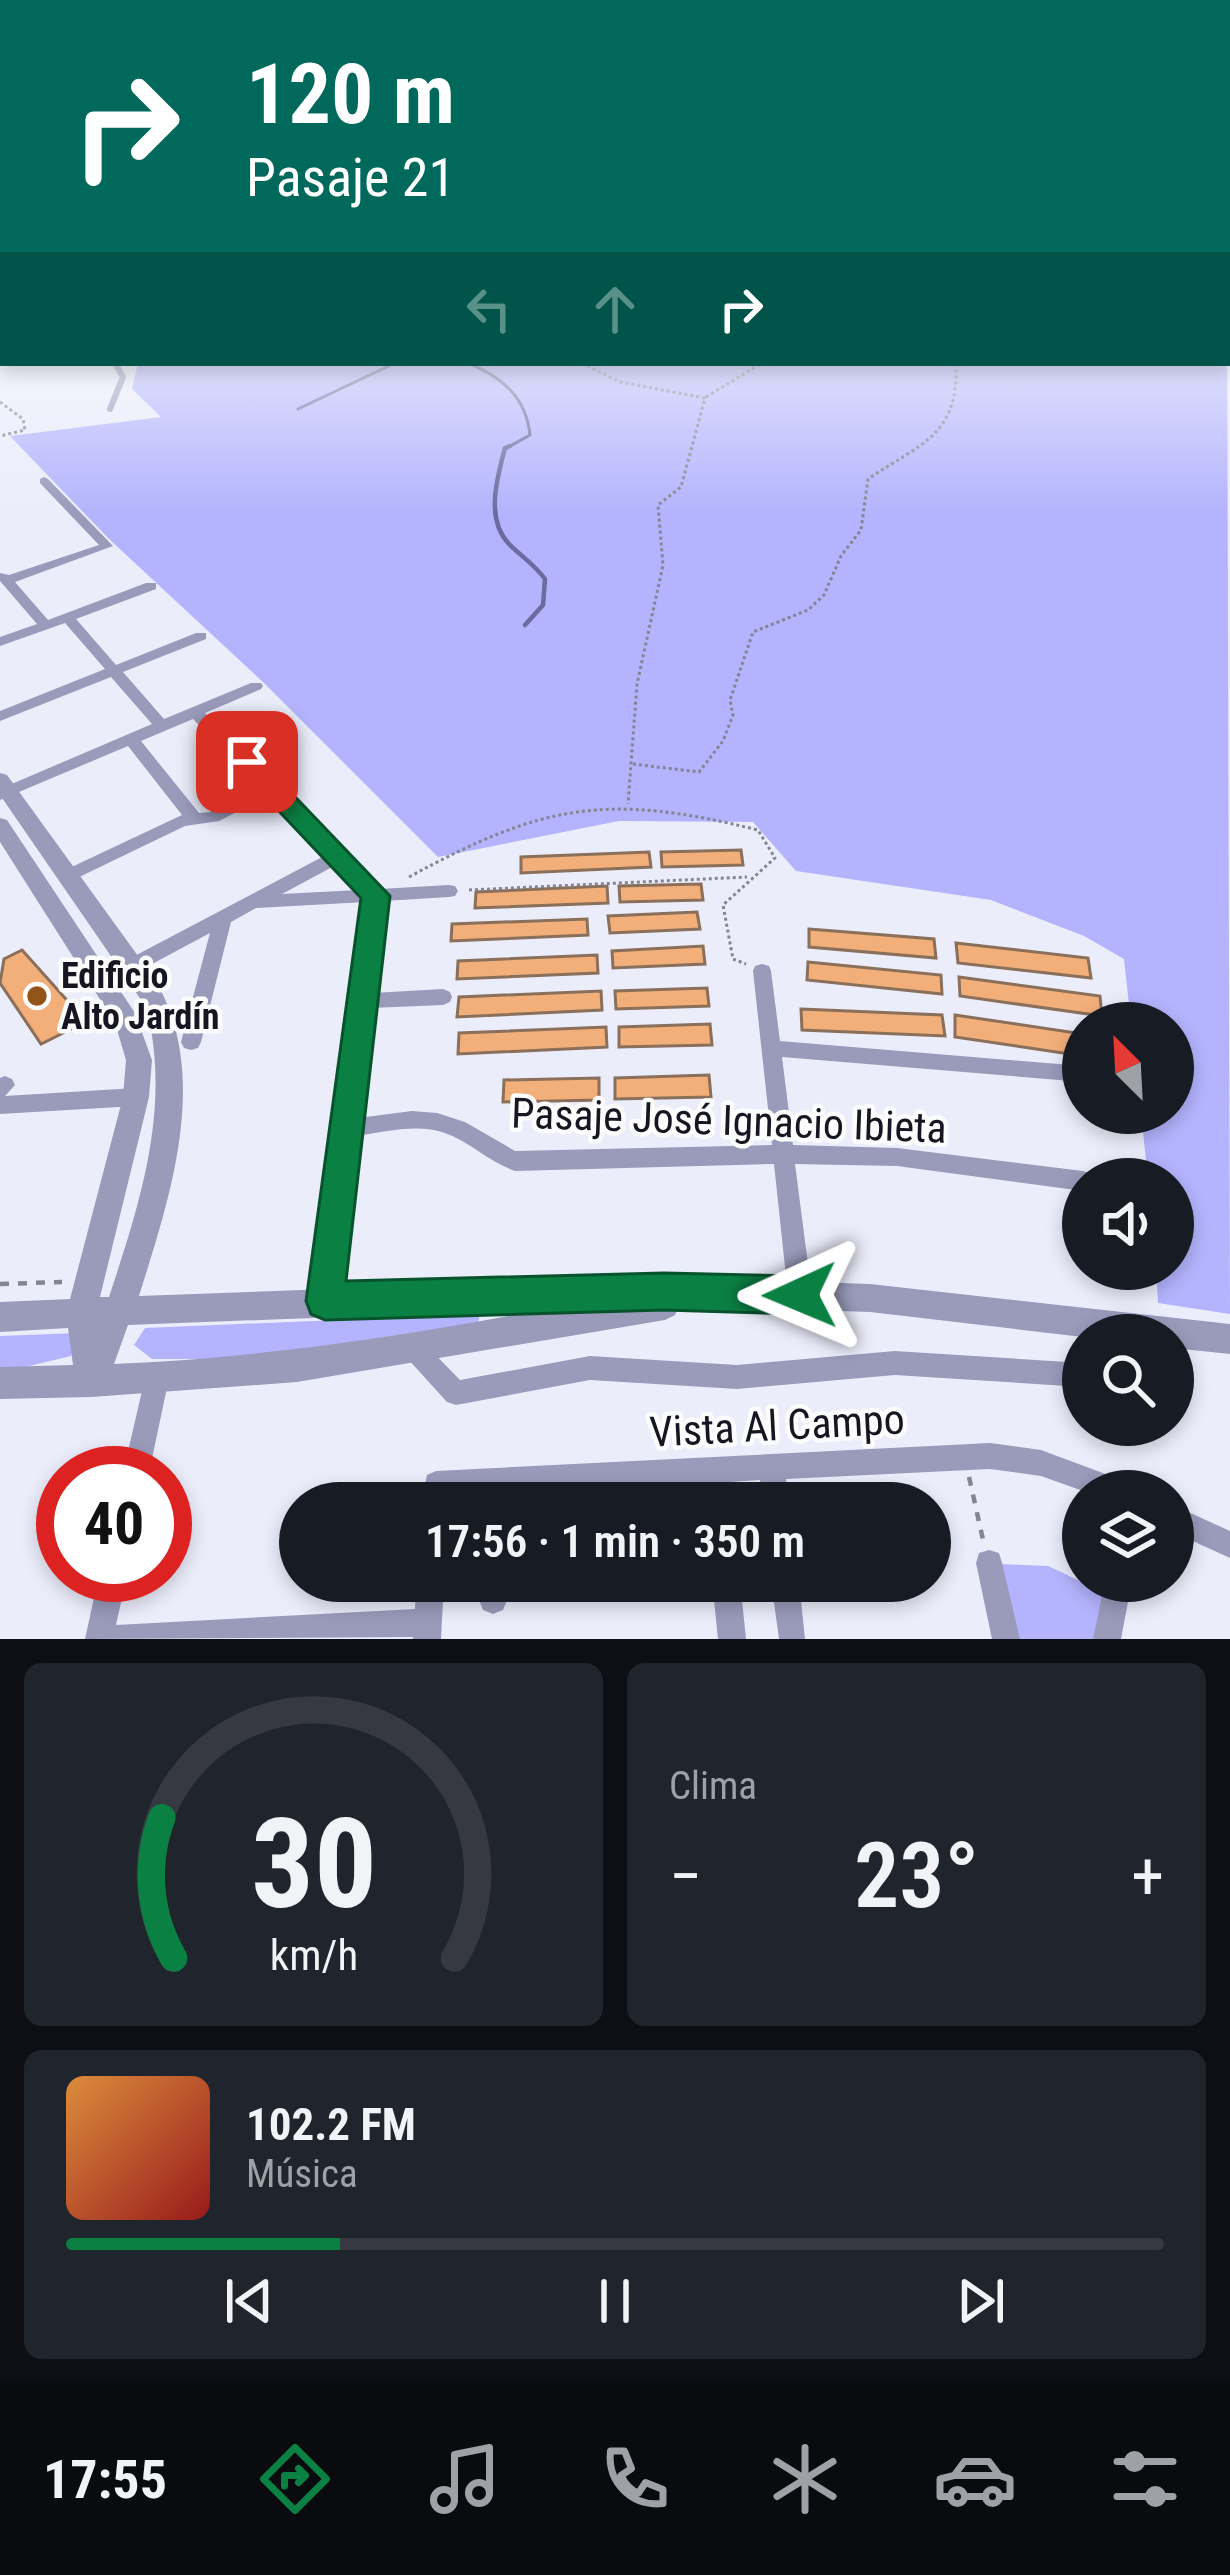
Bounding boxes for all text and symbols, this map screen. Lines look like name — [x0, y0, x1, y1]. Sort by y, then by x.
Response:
text: 120 m — [246, 45, 455, 144]
icon: right — [48, 48, 204, 204]
text: Pasaje 21 — [246, 146, 455, 209]
icon: left — [456, 276, 522, 342]
icon: ahead — [582, 276, 648, 342]
icon: right — [708, 276, 774, 342]
pin — [196, 711, 298, 813]
icon: arrive — [214, 729, 280, 795]
place label: Edificio Alto Jardín — [61, 955, 219, 1038]
marker: Edificio Alto Jardín — [24, 983, 50, 1009]
north arrow — [1062, 1002, 1194, 1134]
map controls — [1062, 1002, 1194, 1602]
street label: Pasaje José Ignacio Ibieta — [510, 1088, 947, 1153]
button: sound — [1062, 1158, 1194, 1290]
position arrow — [737, 1232, 863, 1358]
button: search — [1062, 1314, 1194, 1446]
street label: Vista Al Campo — [648, 1394, 906, 1457]
speed limit sign: 40 — [36, 1446, 192, 1602]
button: layers — [1062, 1470, 1194, 1602]
text: 17:56 · 1 min · 350 m — [425, 1515, 805, 1568]
text: Clima — [669, 1763, 757, 1809]
text: 30 — [250, 1791, 377, 1937]
text: 23° — [854, 1824, 979, 1929]
text: − — [669, 1838, 702, 1915]
text: + — [1131, 1838, 1164, 1915]
text: km/h — [269, 1929, 358, 1979]
text: 102.2 FM — [246, 2098, 416, 2151]
text: Música — [246, 2151, 358, 2197]
icon: previous — [216, 2268, 282, 2334]
icon: pause — [582, 2268, 648, 2334]
icon: next — [948, 2268, 1014, 2334]
icon: directions — [253, 2437, 337, 2521]
icon: music — [423, 2437, 507, 2521]
icon: phone — [593, 2437, 677, 2521]
icon: climate — [763, 2437, 847, 2521]
icon: car — [933, 2437, 1017, 2521]
icon: filters — [1103, 2437, 1187, 2521]
text: 17:55 — [43, 2448, 167, 2511]

